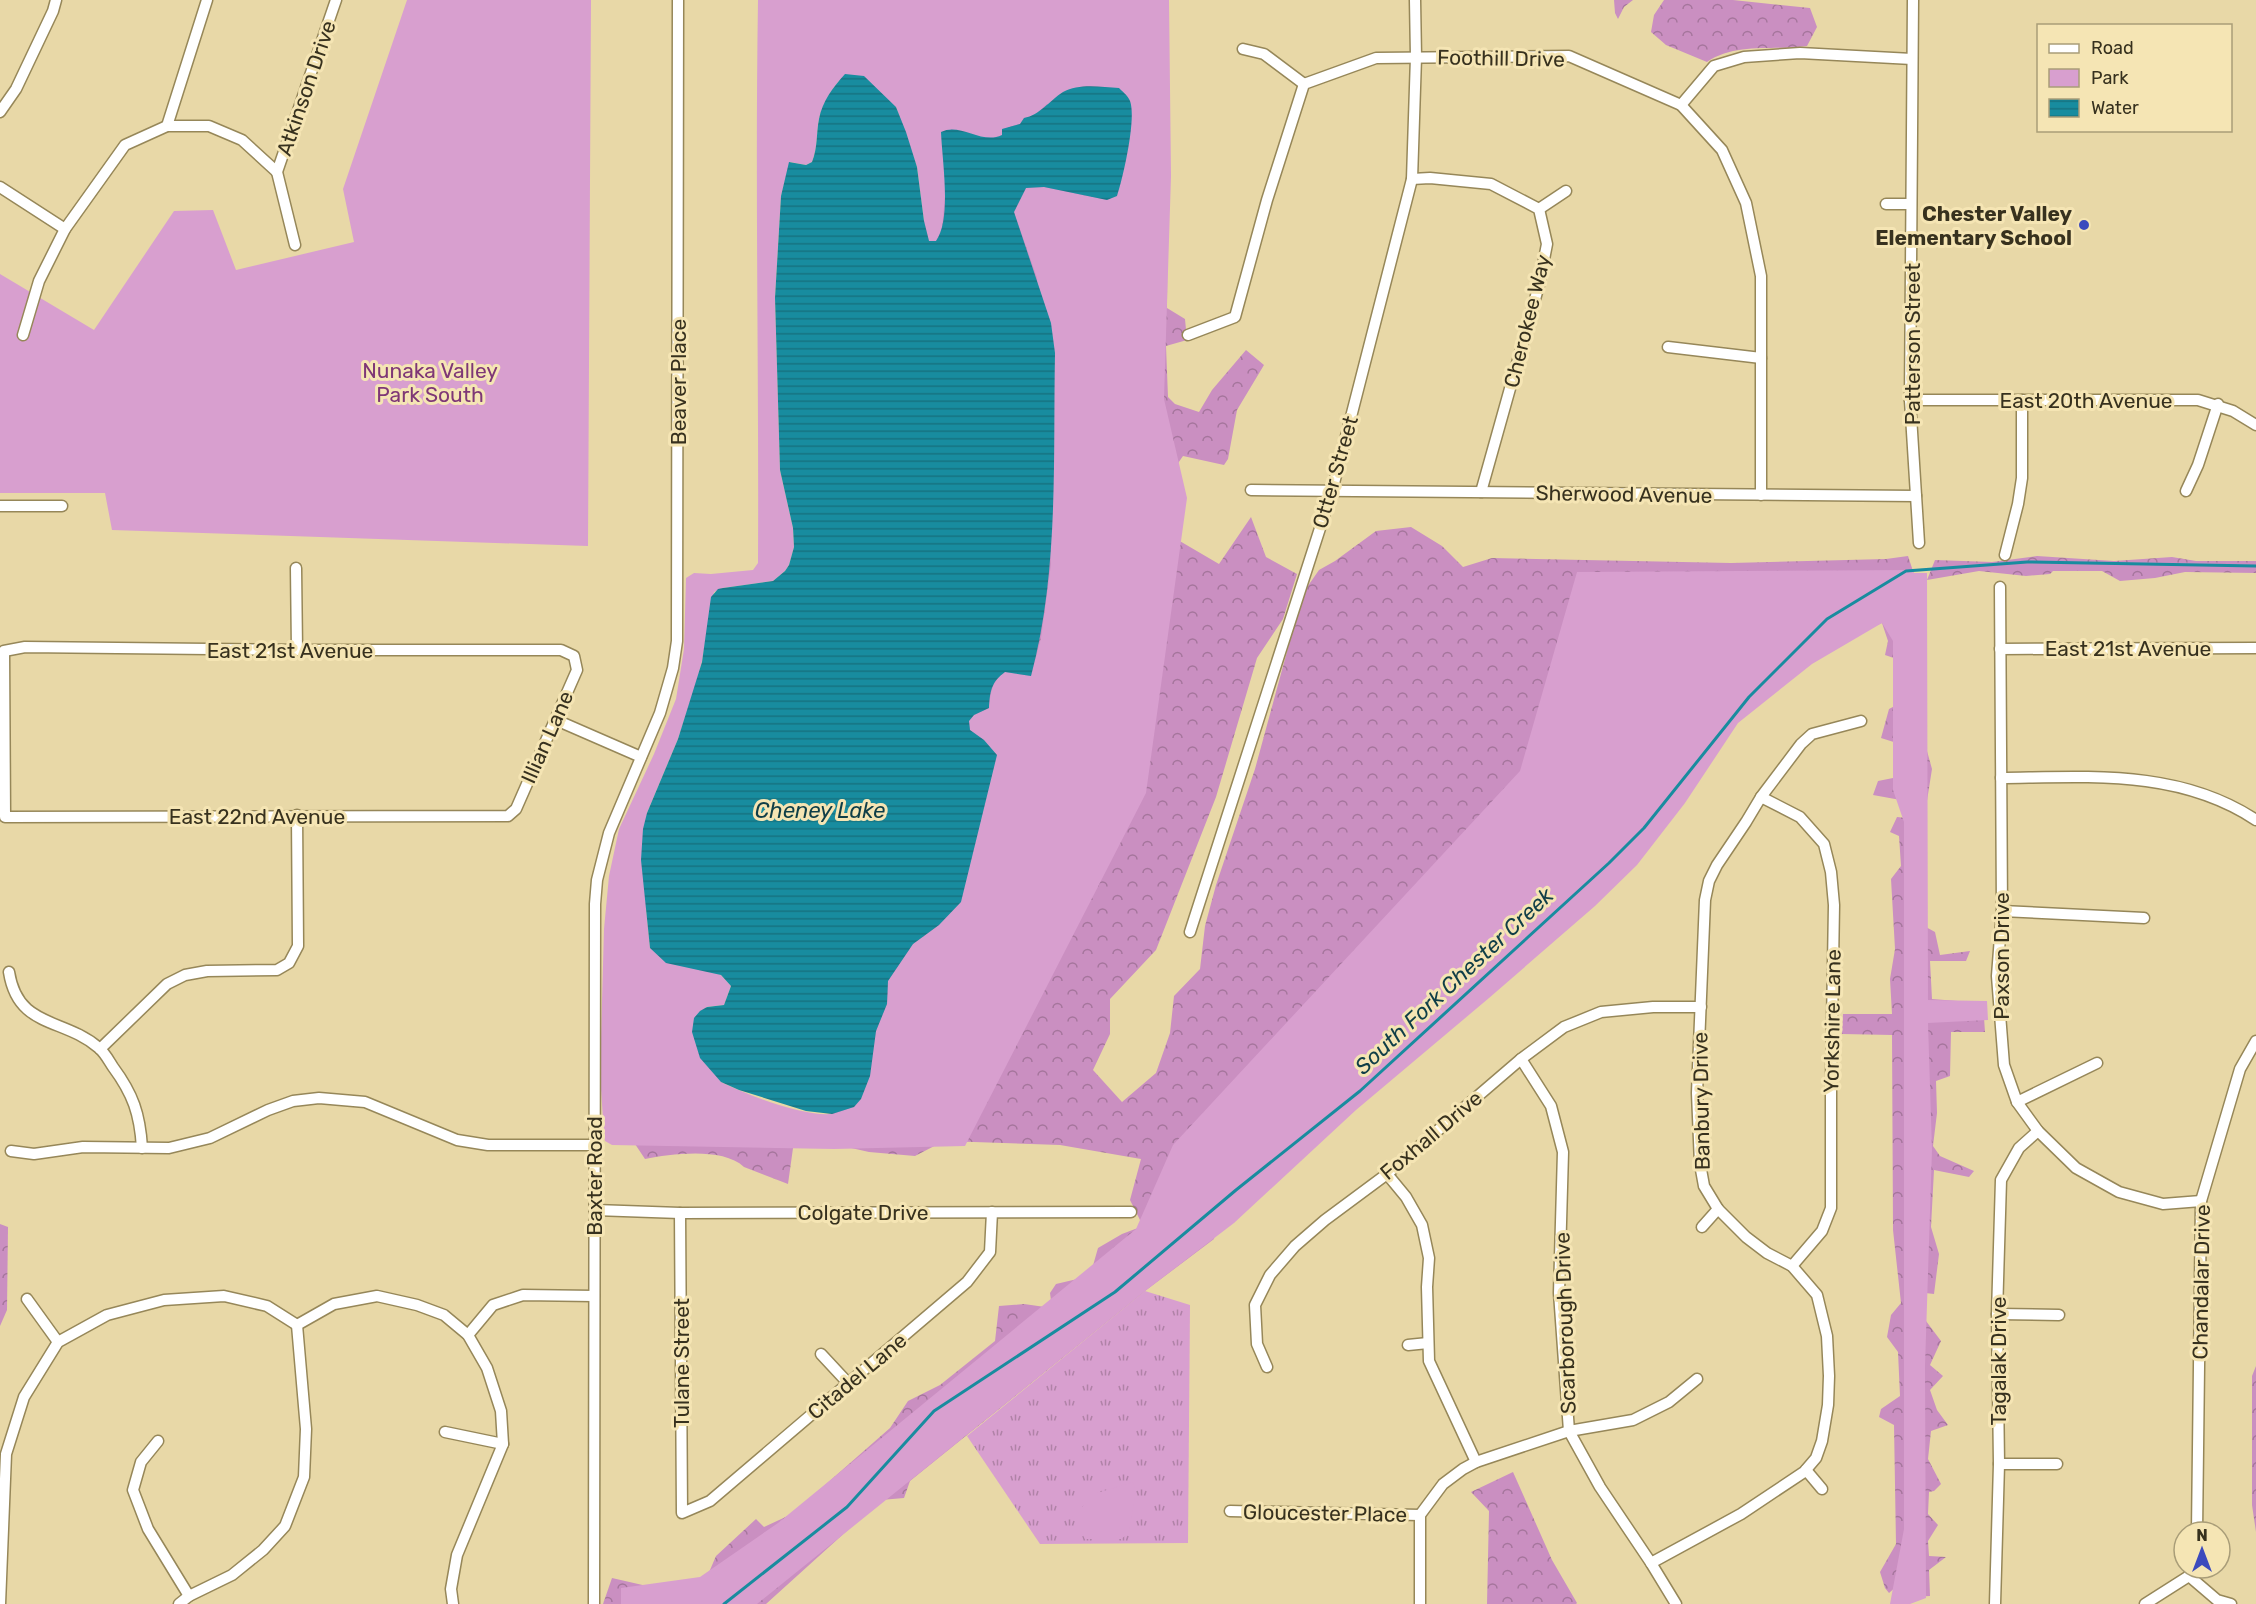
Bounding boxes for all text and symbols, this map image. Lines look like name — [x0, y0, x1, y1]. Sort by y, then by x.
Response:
street label: Atkinson Drive — [271, 17, 341, 159]
legend — [2037, 24, 2232, 132]
text: Road — [2091, 37, 2134, 59]
street label: Foothill Drive — [1437, 44, 1565, 72]
text: Park — [2091, 67, 2129, 89]
text: Water — [2091, 97, 2139, 119]
place label: Chester Valley Elementary School — [1875, 201, 2072, 250]
marker: Chester Valley Elementary School — [2077, 218, 2091, 232]
street label: Cherokee Way — [1498, 251, 1556, 390]
street label: Patterson Street — [1900, 263, 1925, 425]
street label: Beaver Place — [666, 319, 691, 445]
park label: Nunaka Valley Park South — [362, 358, 498, 407]
street label: East 20th Avenue — [1999, 388, 2173, 413]
street label: Otter Street — [1307, 413, 1363, 531]
street label: Sherwood Avenue — [1535, 480, 1713, 508]
street label: East 21st Avenue — [2045, 636, 2211, 661]
street label: East 21st Avenue — [207, 638, 373, 663]
street label: Illian Lane — [516, 687, 578, 787]
water label: Cheney Lake — [755, 797, 885, 824]
street label: East 22nd Avenue — [169, 804, 345, 829]
water label: South Fork Chester Creek — [1349, 882, 1559, 1080]
street label: Paxson Drive — [1989, 892, 2014, 1020]
street label: Yorkshire Lane — [1818, 949, 1846, 1093]
street label: Banbury Drive — [1687, 1032, 1715, 1170]
street label: Foxhall Drive — [1375, 1085, 1487, 1185]
street label: Baxter Road — [582, 1116, 607, 1236]
street label: Colgate Drive — [798, 1200, 928, 1225]
street label: Chandalar Drive — [2187, 1204, 2215, 1360]
street label: Scarborough Drive — [1549, 1231, 1581, 1415]
street label: Tagalak Drive — [1986, 1297, 2011, 1425]
street label: Tulane Street — [669, 1298, 694, 1428]
street label: Citadel Lane — [803, 1327, 911, 1425]
street label: Gloucester Place — [1243, 1499, 1407, 1527]
north arrow — [2172, 1520, 2232, 1580]
text: N — [2196, 1526, 2208, 1545]

